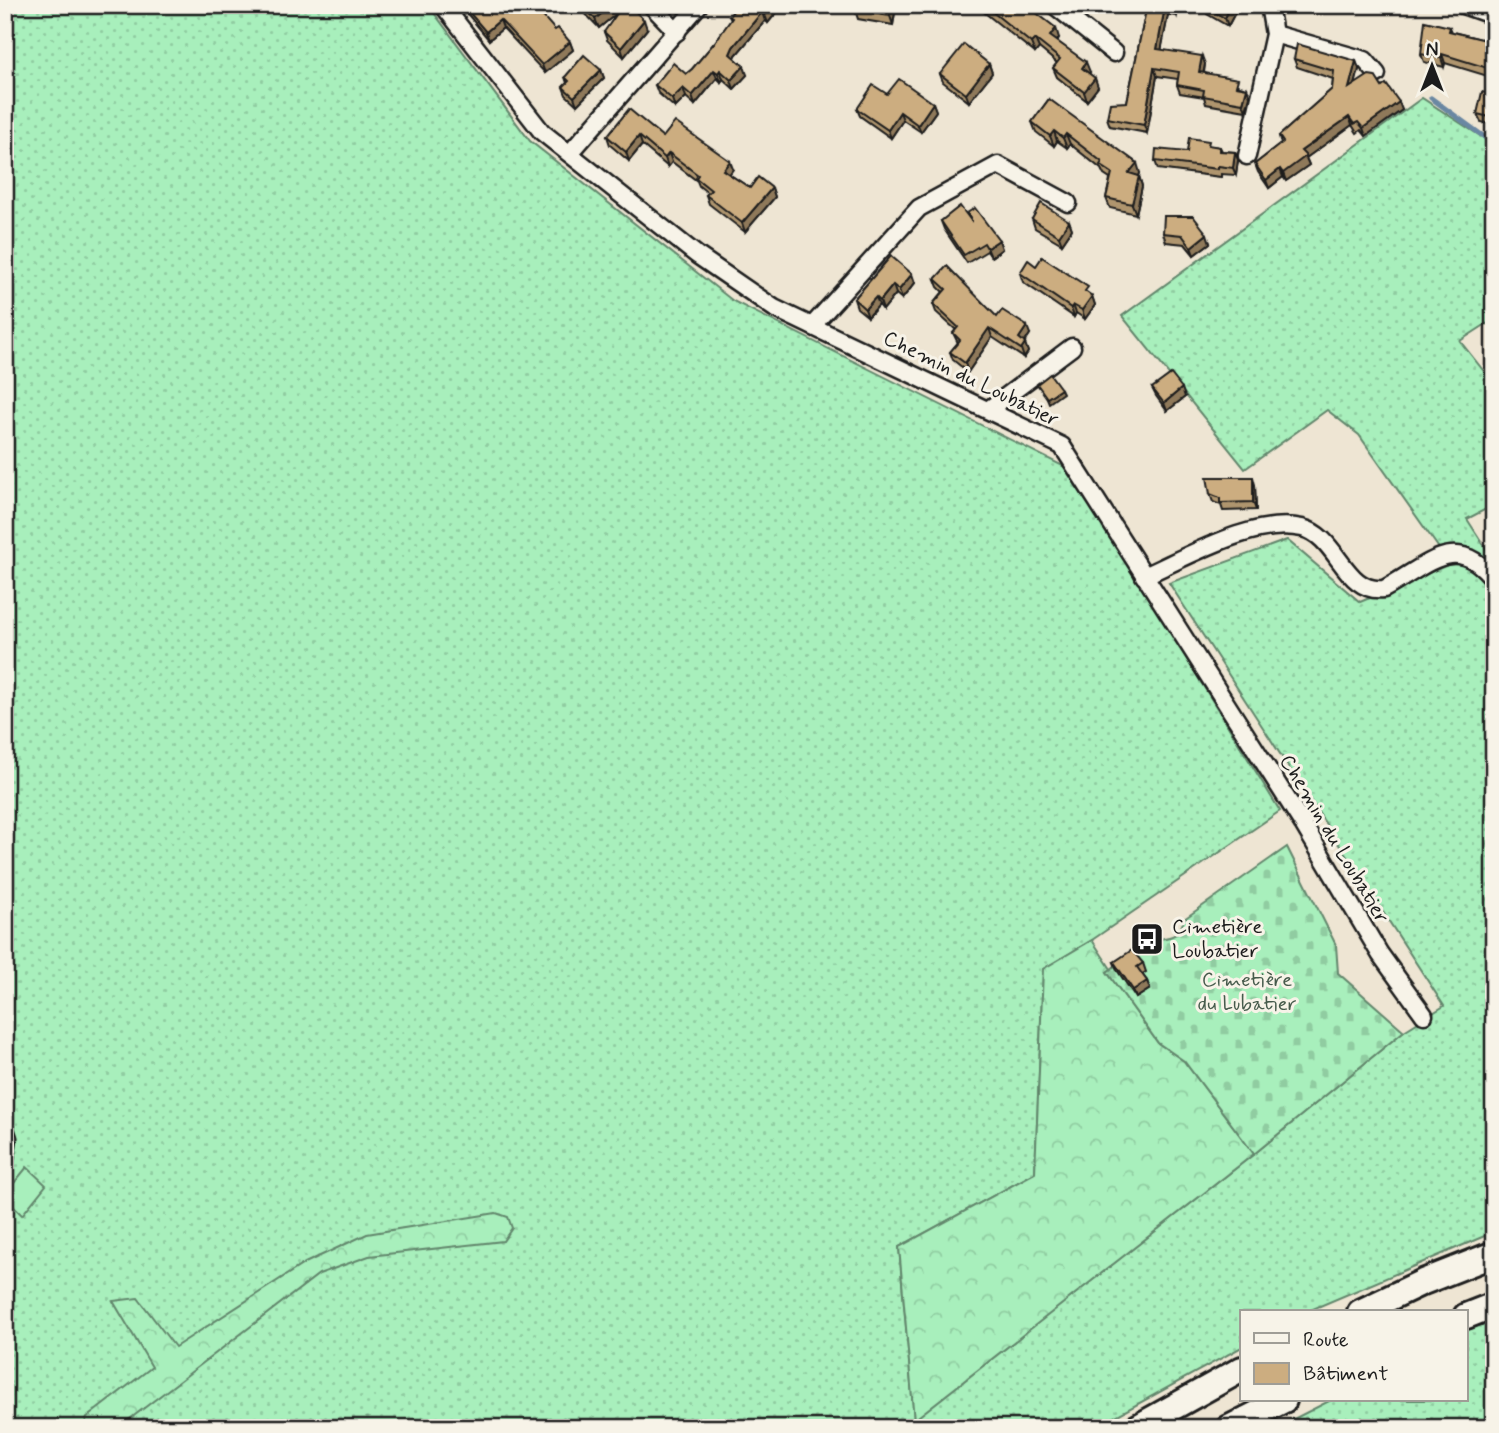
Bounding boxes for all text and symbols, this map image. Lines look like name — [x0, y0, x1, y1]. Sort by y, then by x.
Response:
north arrow — [1398, 32, 1468, 102]
text: N — [1426, 38, 1438, 63]
street label: Chemin du Loubatier — [878, 324, 1064, 434]
street label: Chemin du Loubatier — [1272, 749, 1396, 929]
place label: Cimetière Loubatier — [1172, 913, 1263, 965]
bus stop icon: Cimetière Loubatier — [1128, 920, 1166, 958]
park label: Cimetière du Lubatier — [1197, 966, 1297, 1018]
legend — [1240, 1310, 1468, 1402]
text: Route — [1303, 1326, 1349, 1354]
text: Bâtiment — [1303, 1360, 1388, 1388]

